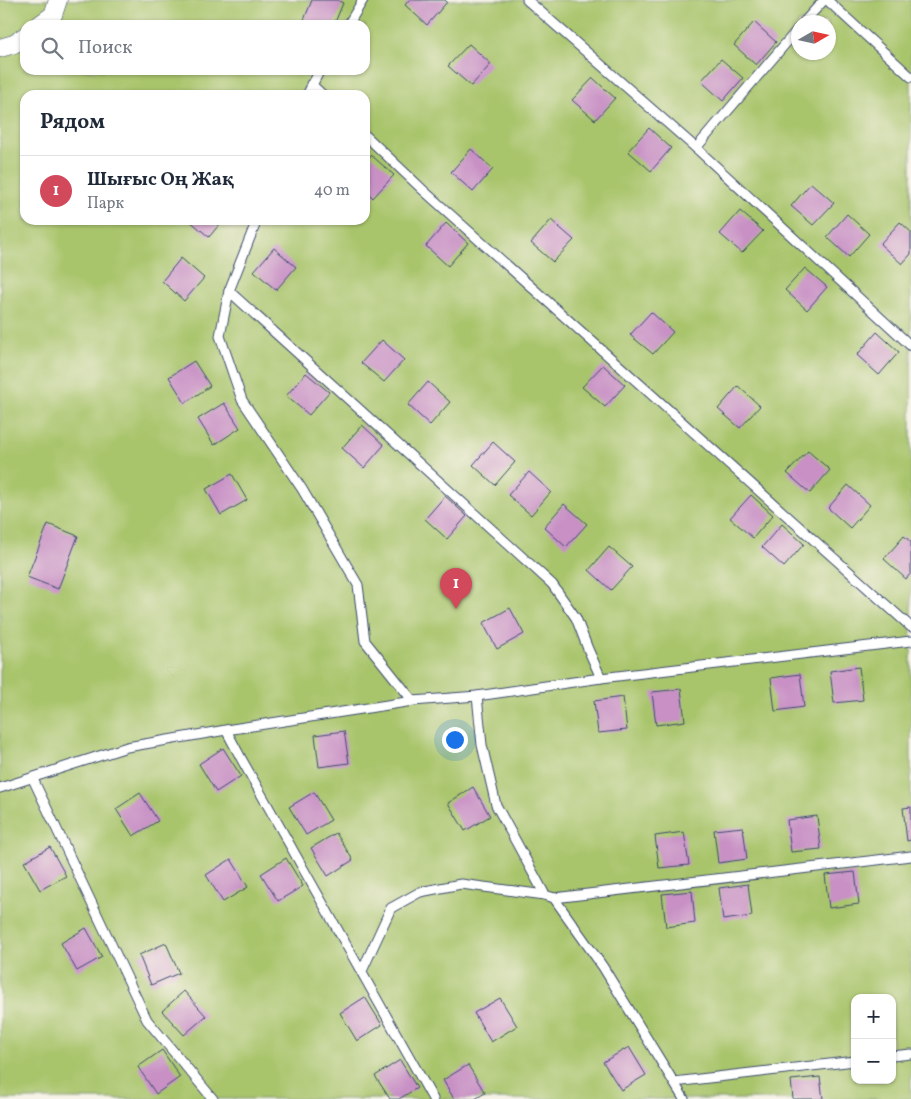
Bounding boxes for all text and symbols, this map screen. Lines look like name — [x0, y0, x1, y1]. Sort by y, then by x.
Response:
north arrow — [791, 15, 836, 60]
search box — [20, 20, 370, 75]
icon: search — [38, 34, 66, 62]
text: Поиск — [78, 35, 132, 61]
text: Рядом — [40, 108, 105, 137]
text: Шығыс Оң Жақ — [87, 167, 233, 193]
text: 1 — [53, 180, 59, 202]
text: 40 m — [314, 180, 350, 202]
text: Парк — [87, 193, 124, 215]
pin: 1 — [440, 568, 472, 609]
your location — [442, 727, 468, 753]
map controls — [851, 994, 896, 1084]
button: + — [851, 994, 896, 1039]
button: − — [851, 1039, 896, 1084]

